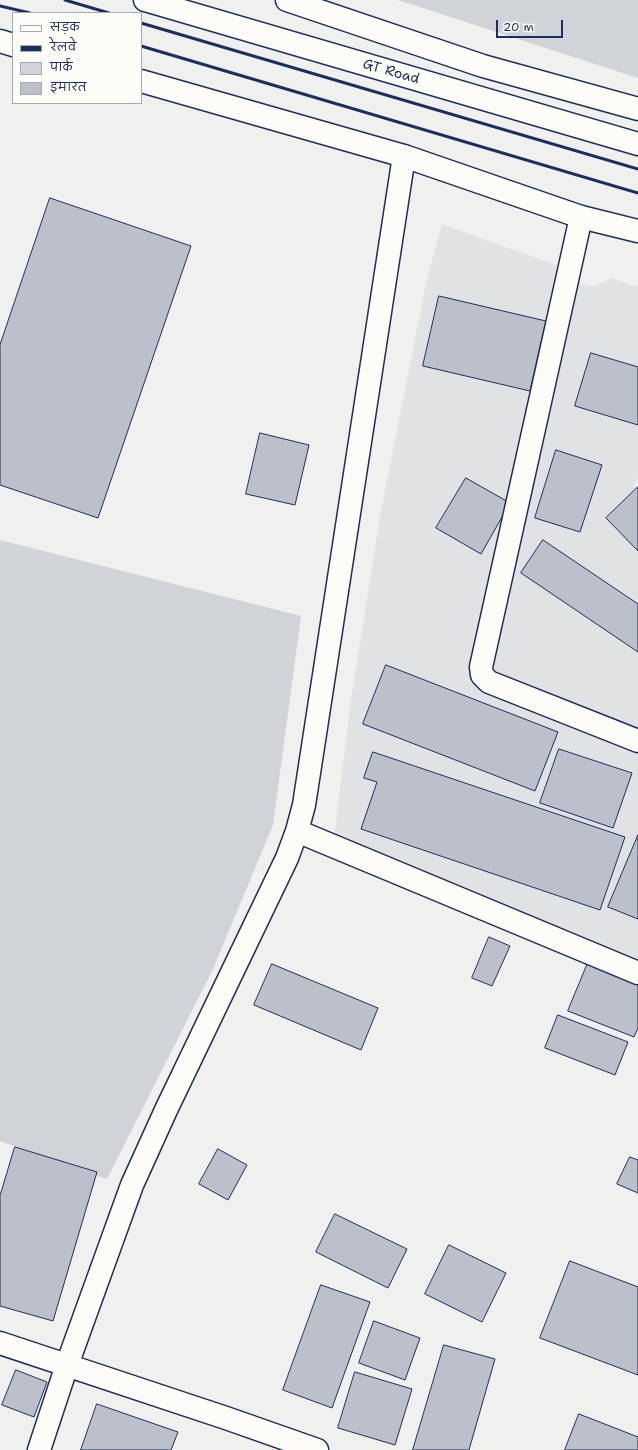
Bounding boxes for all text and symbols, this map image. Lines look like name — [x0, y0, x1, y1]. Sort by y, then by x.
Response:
legend — [12, 12, 142, 104]
scale bar — [498, 12, 565, 38]
text: सड़क — [50, 19, 80, 35]
text: 20 m — [503, 19, 534, 35]
text: रेलवे — [50, 39, 76, 55]
street label: GT Road — [361, 56, 421, 88]
text: पार्क — [50, 59, 73, 75]
text: इमारत — [50, 79, 87, 95]

